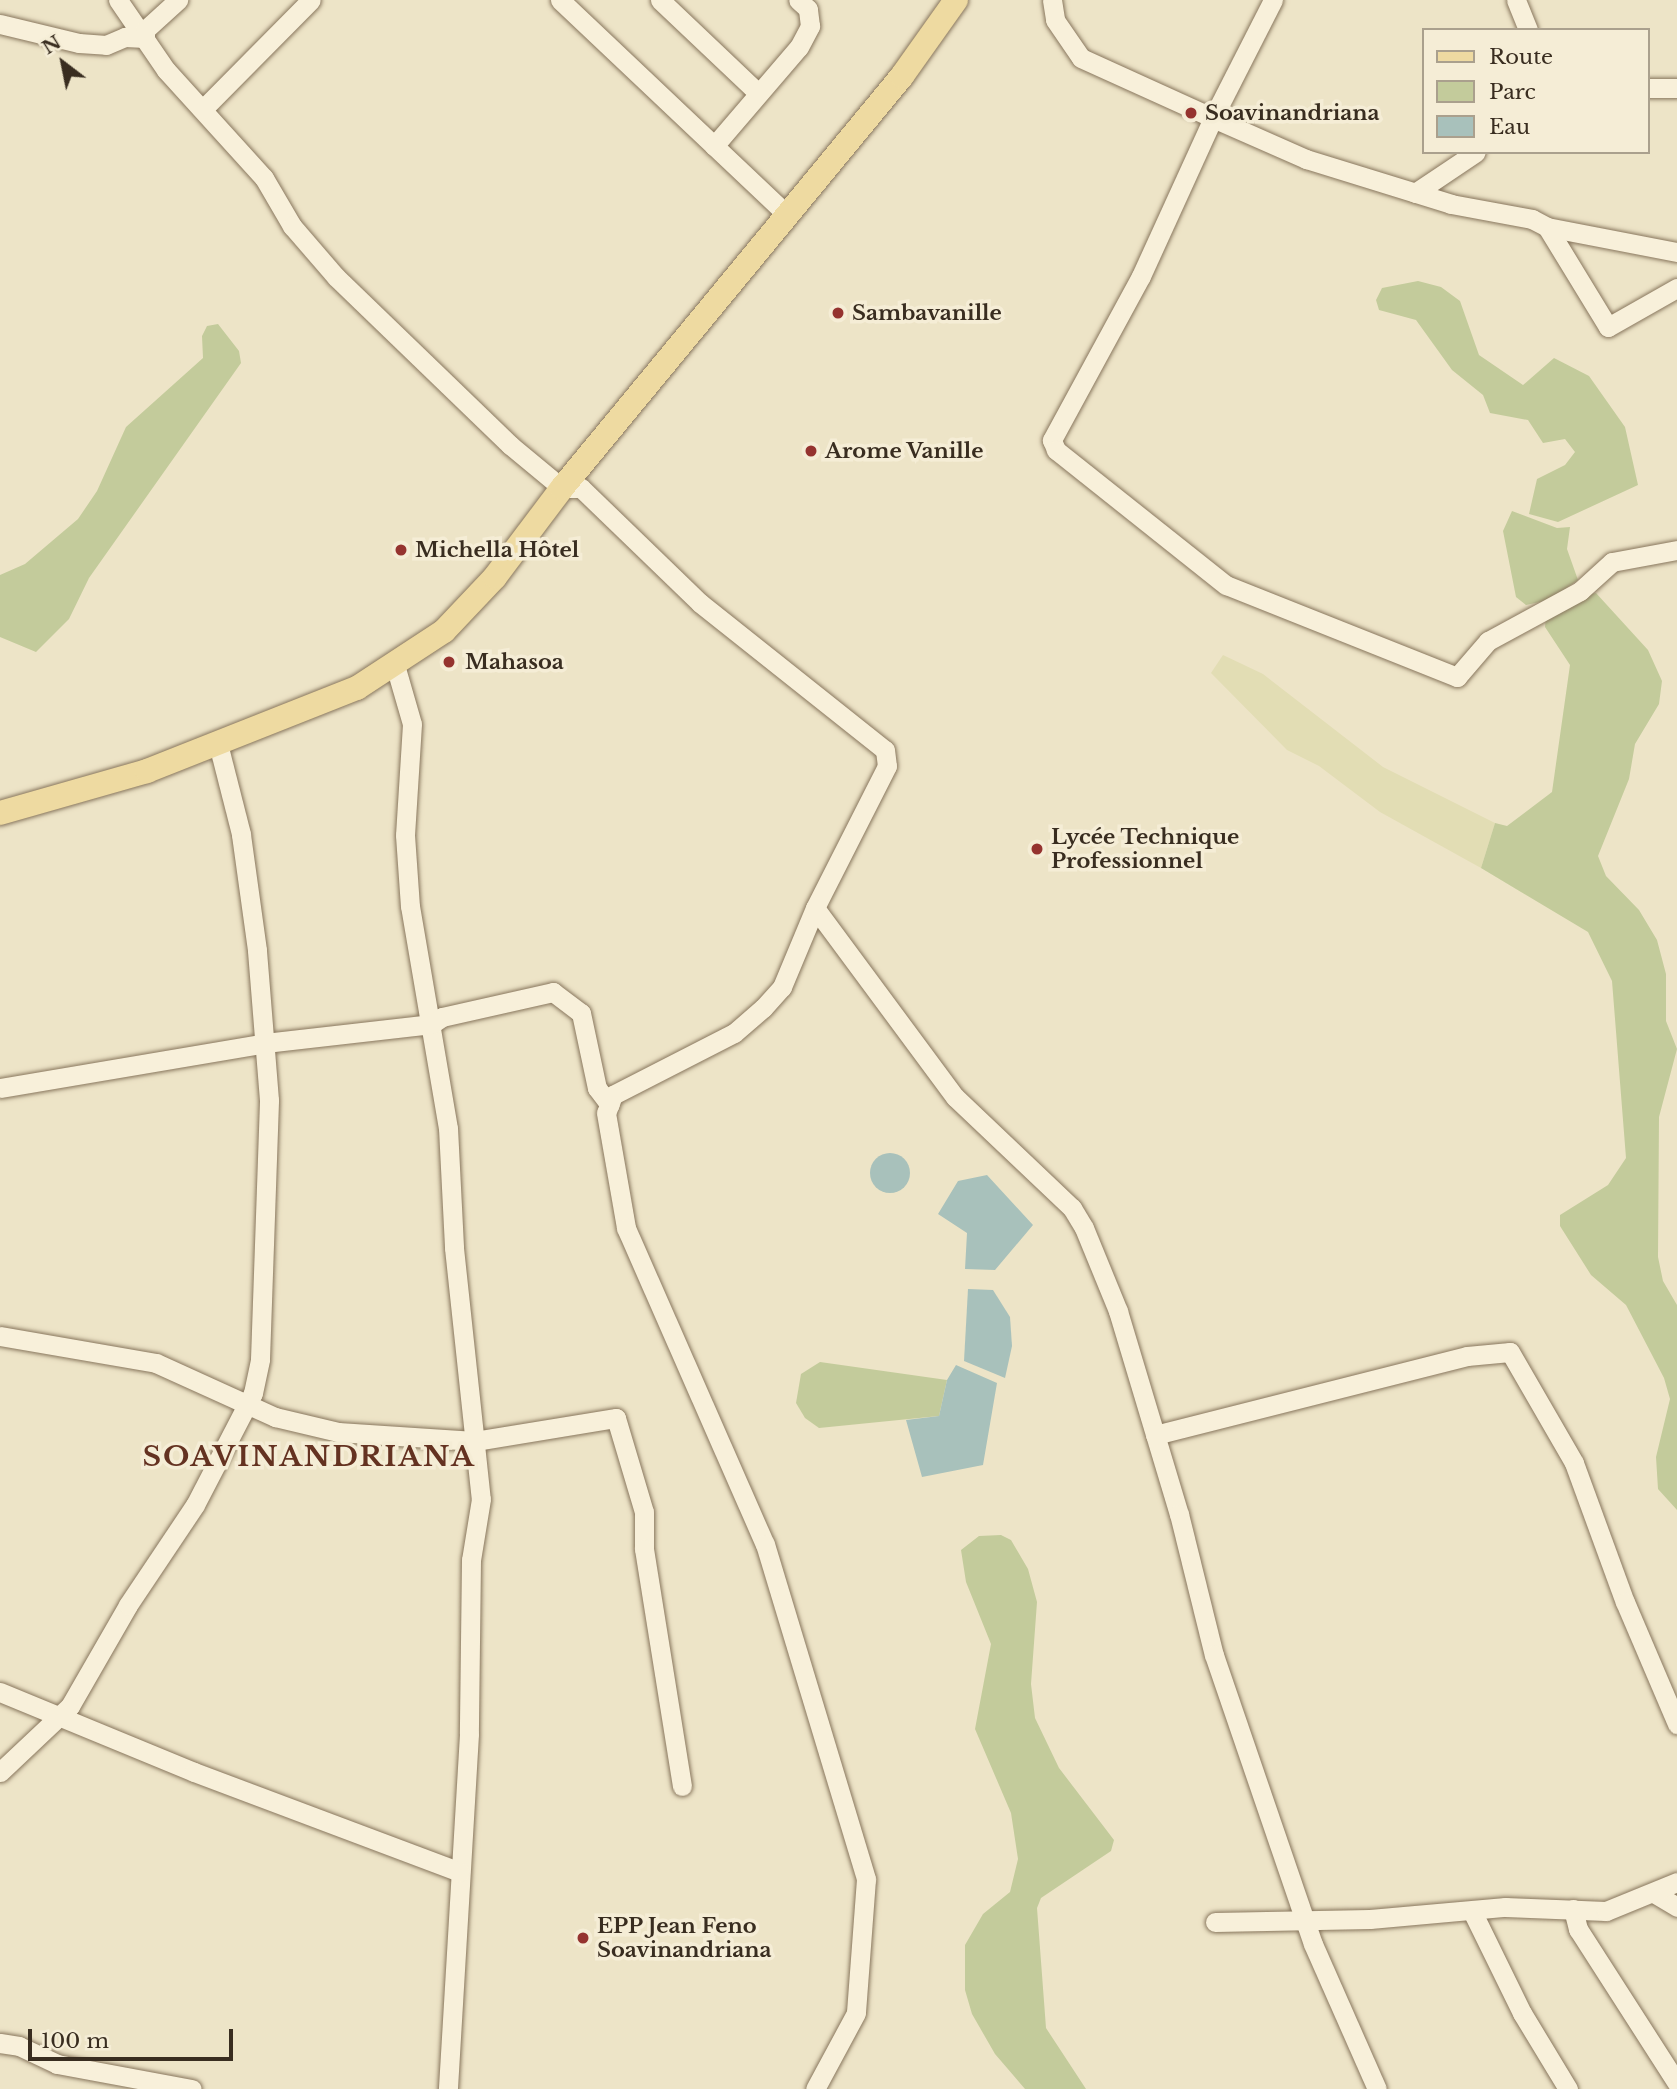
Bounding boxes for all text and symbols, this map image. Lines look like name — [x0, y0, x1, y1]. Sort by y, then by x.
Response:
north arrow — [28, 28, 98, 98]
legend — [1422, 28, 1649, 154]
text: N — [38, 30, 65, 59]
text: Route — [1489, 44, 1553, 70]
text: Parc — [1489, 79, 1536, 105]
place label: Soavinandriana — [1205, 100, 1380, 126]
marker: Soavinandriana — [1183, 105, 1199, 121]
text: Eau — [1489, 114, 1530, 140]
place label: Sambavanille — [852, 300, 1002, 326]
marker: Sambavanille — [830, 305, 846, 321]
place label: Arome Vanille — [825, 438, 984, 464]
marker: Arome Vanille — [803, 443, 819, 459]
place label: Michella Hôtel — [415, 537, 579, 563]
marker: Michella Hôtel — [393, 542, 409, 558]
place label: Mahasoa — [465, 649, 564, 675]
marker: Mahasoa — [439, 652, 459, 672]
place label: Lycée Technique Professionnel — [1051, 824, 1240, 874]
marker: Lycée Technique Professionnel — [1029, 841, 1045, 857]
district label: SOAVINANDRIANA — [144, 1440, 474, 1474]
place label: EPP Jean Feno Soavinandriana — [597, 1913, 772, 1963]
marker: EPP Jean Feno Soavinandriana — [575, 1930, 591, 1946]
scale bar — [32, 2016, 236, 2060]
text: 100 m — [41, 2028, 109, 2054]

